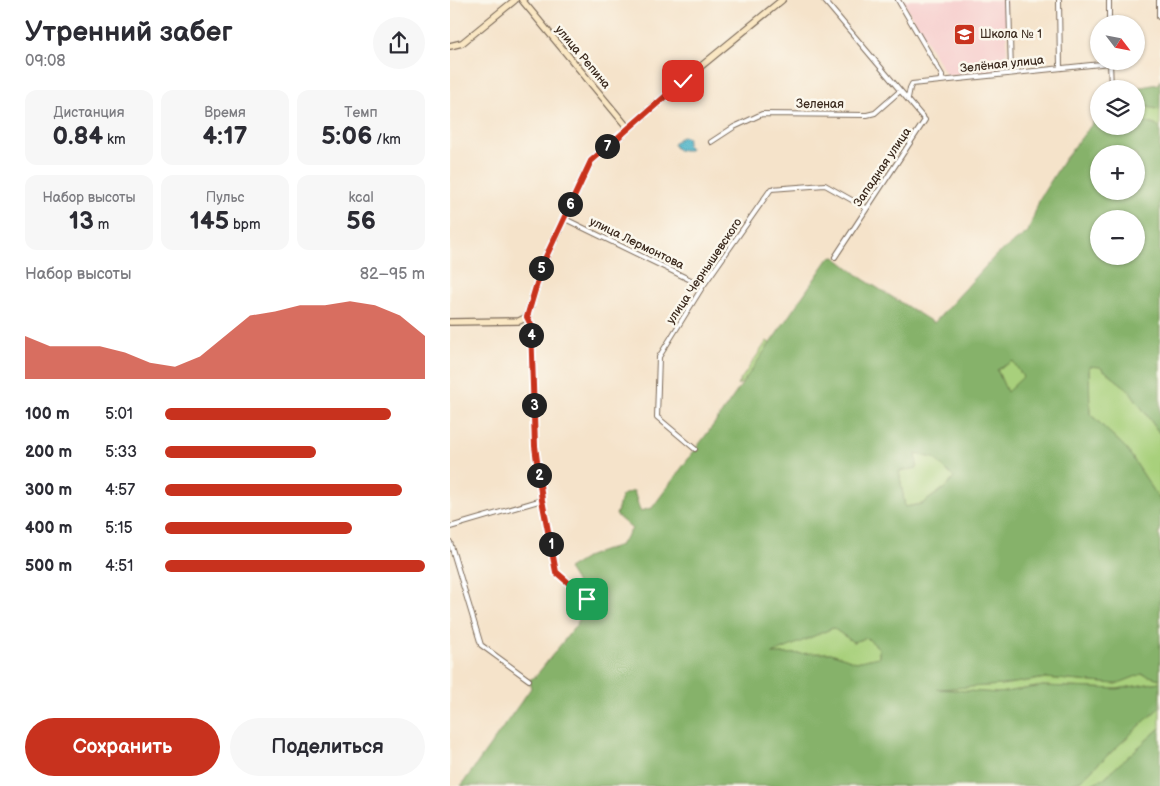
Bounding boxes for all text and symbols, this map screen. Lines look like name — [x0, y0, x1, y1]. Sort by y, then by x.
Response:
north arrow — [1090, 15, 1145, 70]
map controls — [1090, 15, 1145, 265]
text: Утренний забег — [25, 16, 233, 49]
button: share — [373, 17, 425, 69]
school or university icon: Школа № 1 — [952, 22, 976, 46]
street label: улица Репина — [552, 23, 614, 92]
place label: Школа № 1 — [980, 27, 1042, 42]
text: 09:08 — [25, 52, 66, 71]
street label: Зелёная улица — [959, 53, 1045, 76]
pin — [662, 60, 704, 102]
icon: check — [669, 67, 697, 95]
button: layers — [1090, 80, 1145, 135]
street label: Зеленая — [796, 97, 844, 112]
text: Дистанция — [54, 104, 124, 121]
text: Время — [204, 104, 246, 121]
text: Темп — [344, 104, 378, 121]
text: 0.84 — [52, 121, 103, 152]
text: 4:17 — [202, 121, 248, 152]
text: 5:06 — [321, 121, 372, 152]
street label: Западная улица — [850, 125, 914, 210]
text: km — [103, 131, 126, 148]
text: /km — [372, 131, 401, 148]
pin: 7 — [594, 134, 620, 158]
text: 7 — [604, 138, 611, 155]
button: + — [1090, 145, 1145, 200]
text: Набор высоты — [42, 189, 136, 206]
text: Пульс — [206, 189, 244, 206]
text: kcal — [348, 189, 374, 206]
pin: 6 — [558, 192, 582, 216]
text: 6 — [566, 196, 575, 213]
text: 13 — [69, 206, 94, 237]
text: 145 — [189, 206, 229, 237]
text: 56 — [346, 206, 376, 237]
button: − — [1090, 210, 1145, 265]
street label: улица Лермонтова — [587, 214, 687, 273]
street label: улица Чернышевского — [663, 215, 745, 327]
text: m — [94, 216, 109, 233]
text: bpm — [229, 216, 261, 233]
pin: 5 — [528, 256, 554, 280]
text: 5 — [537, 260, 546, 277]
text: Набор высоты — [25, 265, 132, 284]
text: 82–95 m — [360, 265, 425, 284]
pin: 4 — [518, 322, 544, 348]
text: 4 — [527, 327, 536, 344]
pin: 3 — [522, 392, 546, 418]
text: 3 — [530, 397, 539, 414]
text: 100 m — [25, 405, 70, 424]
text: 5:01 — [105, 405, 133, 424]
text: 200 m — [25, 443, 72, 462]
text: 5:33 — [105, 443, 137, 462]
pin: 2 — [526, 462, 552, 488]
text: 2 — [535, 467, 544, 484]
text: 300 m — [25, 481, 72, 500]
text: 4:57 — [105, 481, 135, 500]
text: 400 m — [25, 519, 72, 538]
text: 5:15 — [105, 519, 133, 538]
pin: 1 — [538, 532, 564, 556]
text: 1 — [549, 536, 554, 553]
text: 500 m — [25, 557, 72, 576]
text: 4:51 — [105, 557, 133, 576]
pin — [566, 578, 608, 620]
icon: arrive — [573, 585, 601, 613]
button: Сохранить — [25, 718, 220, 776]
button: Поделиться — [230, 718, 425, 776]

